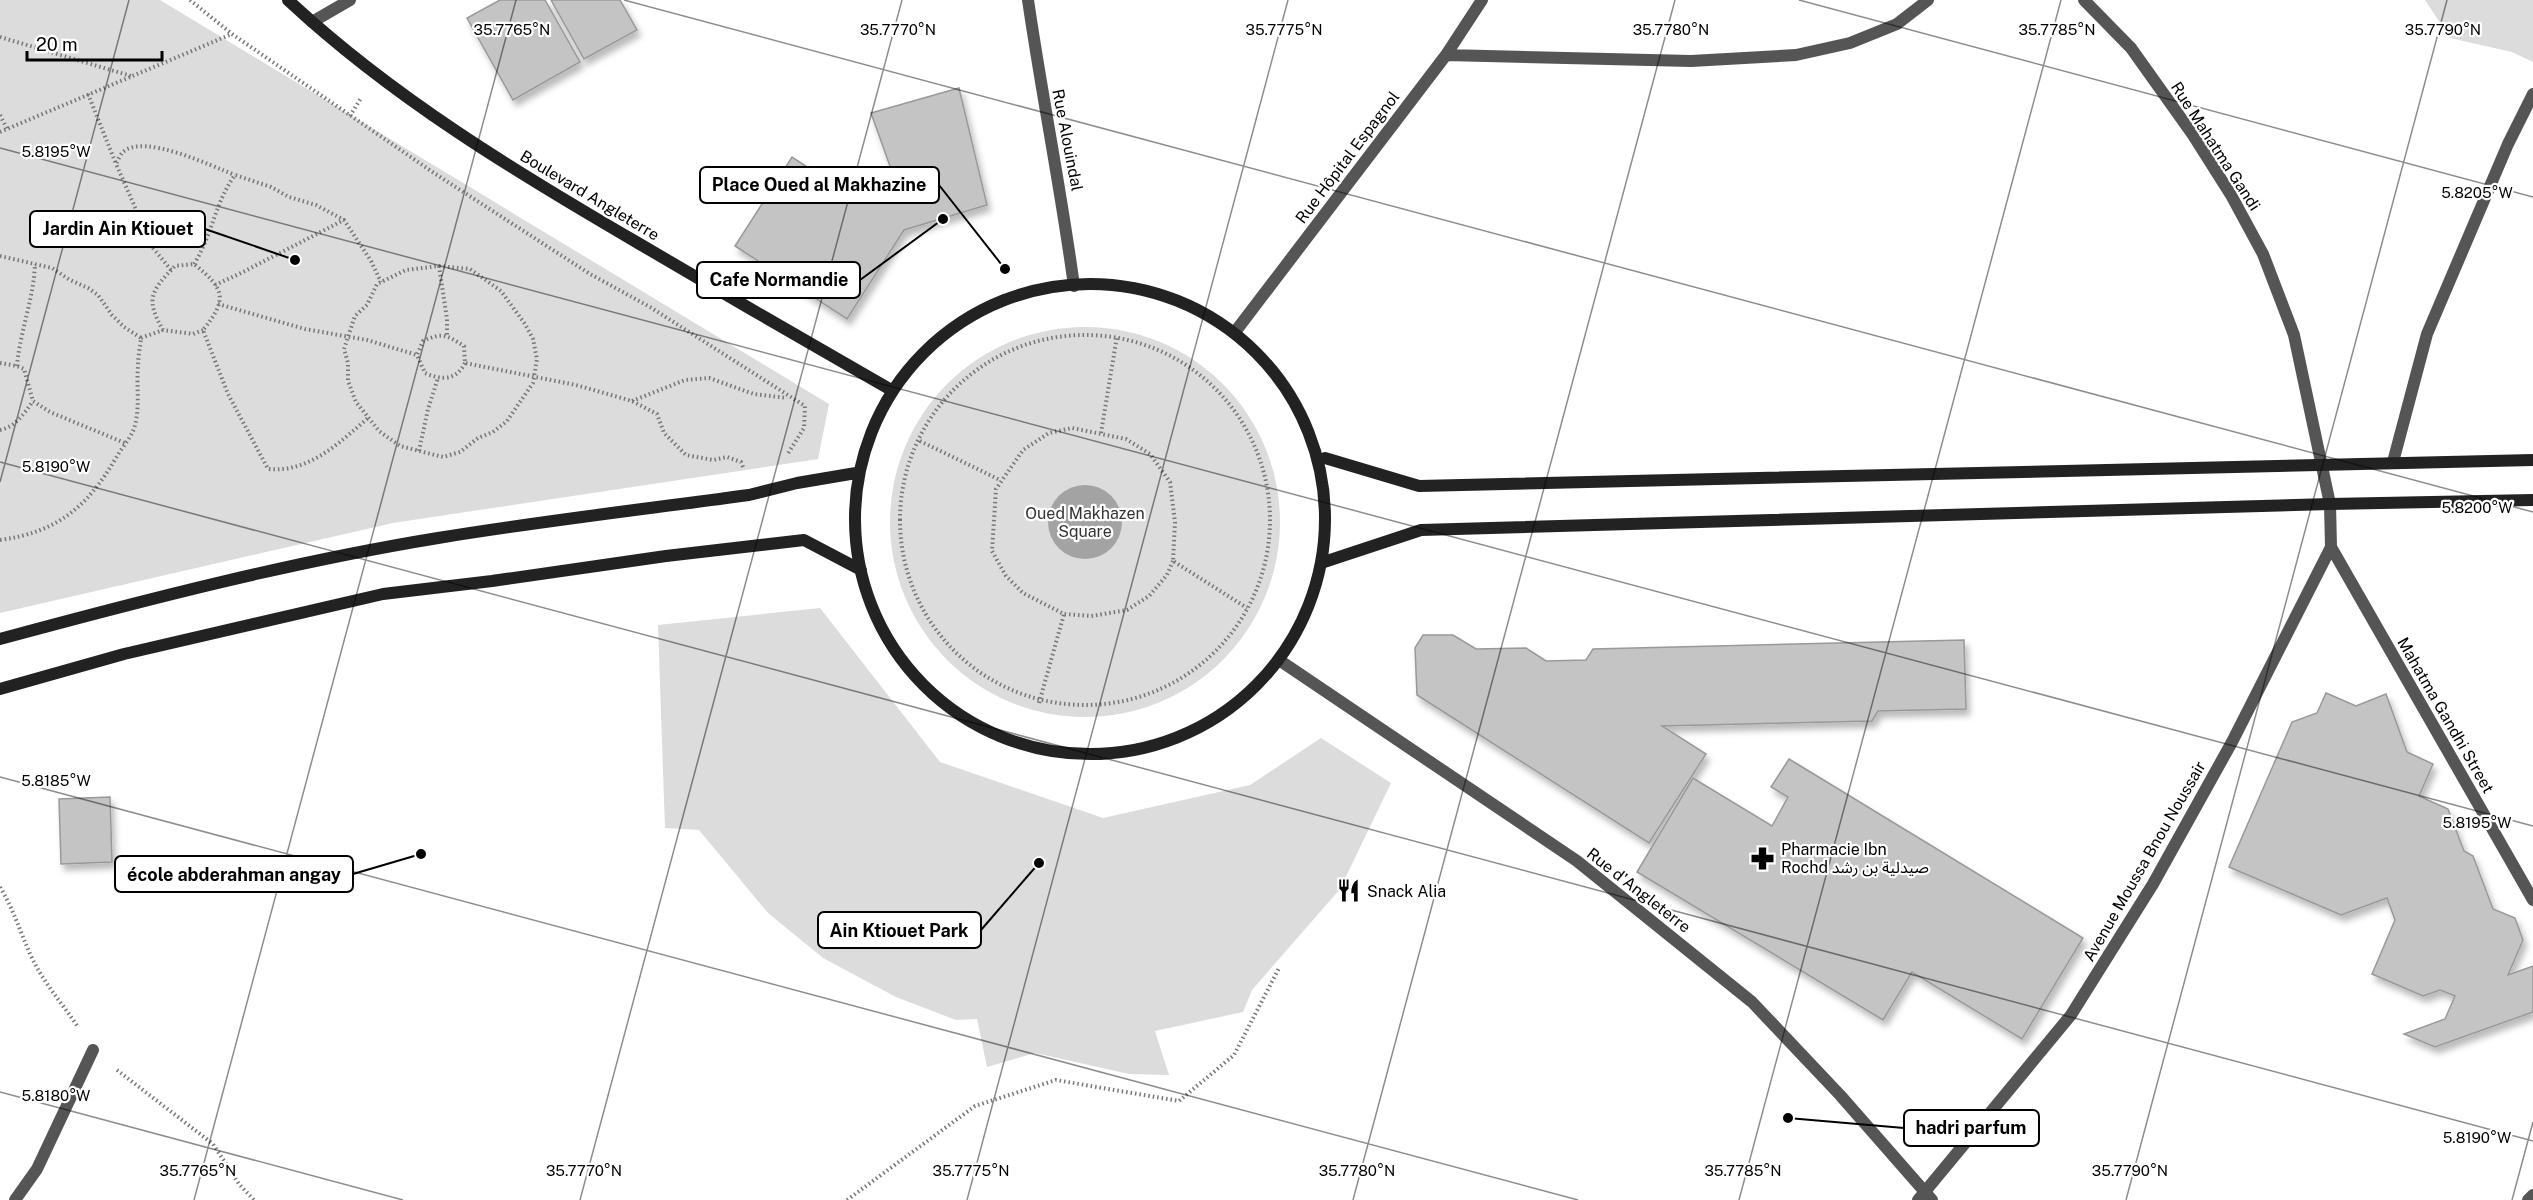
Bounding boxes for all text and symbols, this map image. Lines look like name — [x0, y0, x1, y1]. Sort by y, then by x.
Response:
text: 35.7765°N — [474, 21, 550, 38]
text: 35.7770°N — [860, 21, 936, 38]
text: 35.7775°N — [1246, 21, 1322, 38]
text: 35.7780°N — [1633, 21, 1709, 38]
text: 35.7785°N — [2018, 21, 2096, 38]
text: 35.7790°N — [2405, 21, 2481, 38]
scale bar — [27, 24, 162, 62]
text: 20 m — [36, 34, 78, 55]
street label: Rue Mahatma Gandi — [2167, 78, 2264, 214]
street label: Rue Alouindal — [1048, 87, 1087, 193]
street label: Rue Hôpital Espagnol — [1292, 87, 1403, 227]
text: 5.8195°W — [21, 143, 91, 160]
street label: Boulevard Angleterre — [517, 146, 663, 245]
callout: Place Oued al Makhazine — [700, 167, 939, 203]
text: Place Oued al Makhazine — [712, 174, 926, 195]
text: 5.8205°W — [2441, 184, 2513, 201]
callout: Jardin Ain Ktiouet — [30, 211, 205, 247]
text: Jardin Ain Ktiouet — [43, 218, 193, 239]
callout: Cafe Normandie — [697, 262, 860, 298]
text: Cafe Normandie — [710, 269, 848, 290]
text: 5.8190°W — [22, 458, 90, 475]
text: 5.8200°W — [2441, 499, 2513, 516]
park label: Oued Makhazen Square — [1025, 504, 1145, 541]
street label: Mahatma Gandhi Street — [2393, 634, 2498, 797]
street label: Avenue Moussa Bnou Noussair — [2079, 758, 2210, 965]
text: 5.8185°W — [21, 772, 91, 789]
text: 5.8195°W — [2442, 814, 2512, 831]
place label: Pharmacie Ibn Rochd صيدلية بن رشد — [1781, 840, 1929, 877]
street label: Rue d'Angleterre — [1583, 844, 1694, 937]
pharmacy icon: Pharmacie Ibn Rochd صيدلية بن رشد — [1750, 845, 1776, 871]
callout: école abderahman angay — [115, 856, 353, 892]
text: école abderahman angay — [127, 864, 341, 885]
restaurant icon: Snack Alia — [1336, 878, 1362, 904]
place label: Snack Alia — [1367, 882, 1446, 901]
callout: Ain Ktiouet Park — [818, 912, 981, 948]
text: Ain Ktiouet Park — [830, 920, 969, 941]
text: 5.8180°W — [22, 1087, 90, 1104]
callout: hadri parfum — [1904, 1110, 2039, 1146]
text: hadri parfum — [1916, 1117, 2026, 1138]
text: 5.8190°W — [2443, 1129, 2511, 1146]
text: 35.7765°N — [160, 1162, 236, 1179]
text: 35.7770°N — [546, 1162, 622, 1179]
text: 35.7775°N — [933, 1162, 1009, 1179]
text: 35.7780°N — [1319, 1162, 1395, 1179]
text: 35.7785°N — [1704, 1162, 1782, 1179]
text: 35.7790°N — [2092, 1162, 2168, 1179]

